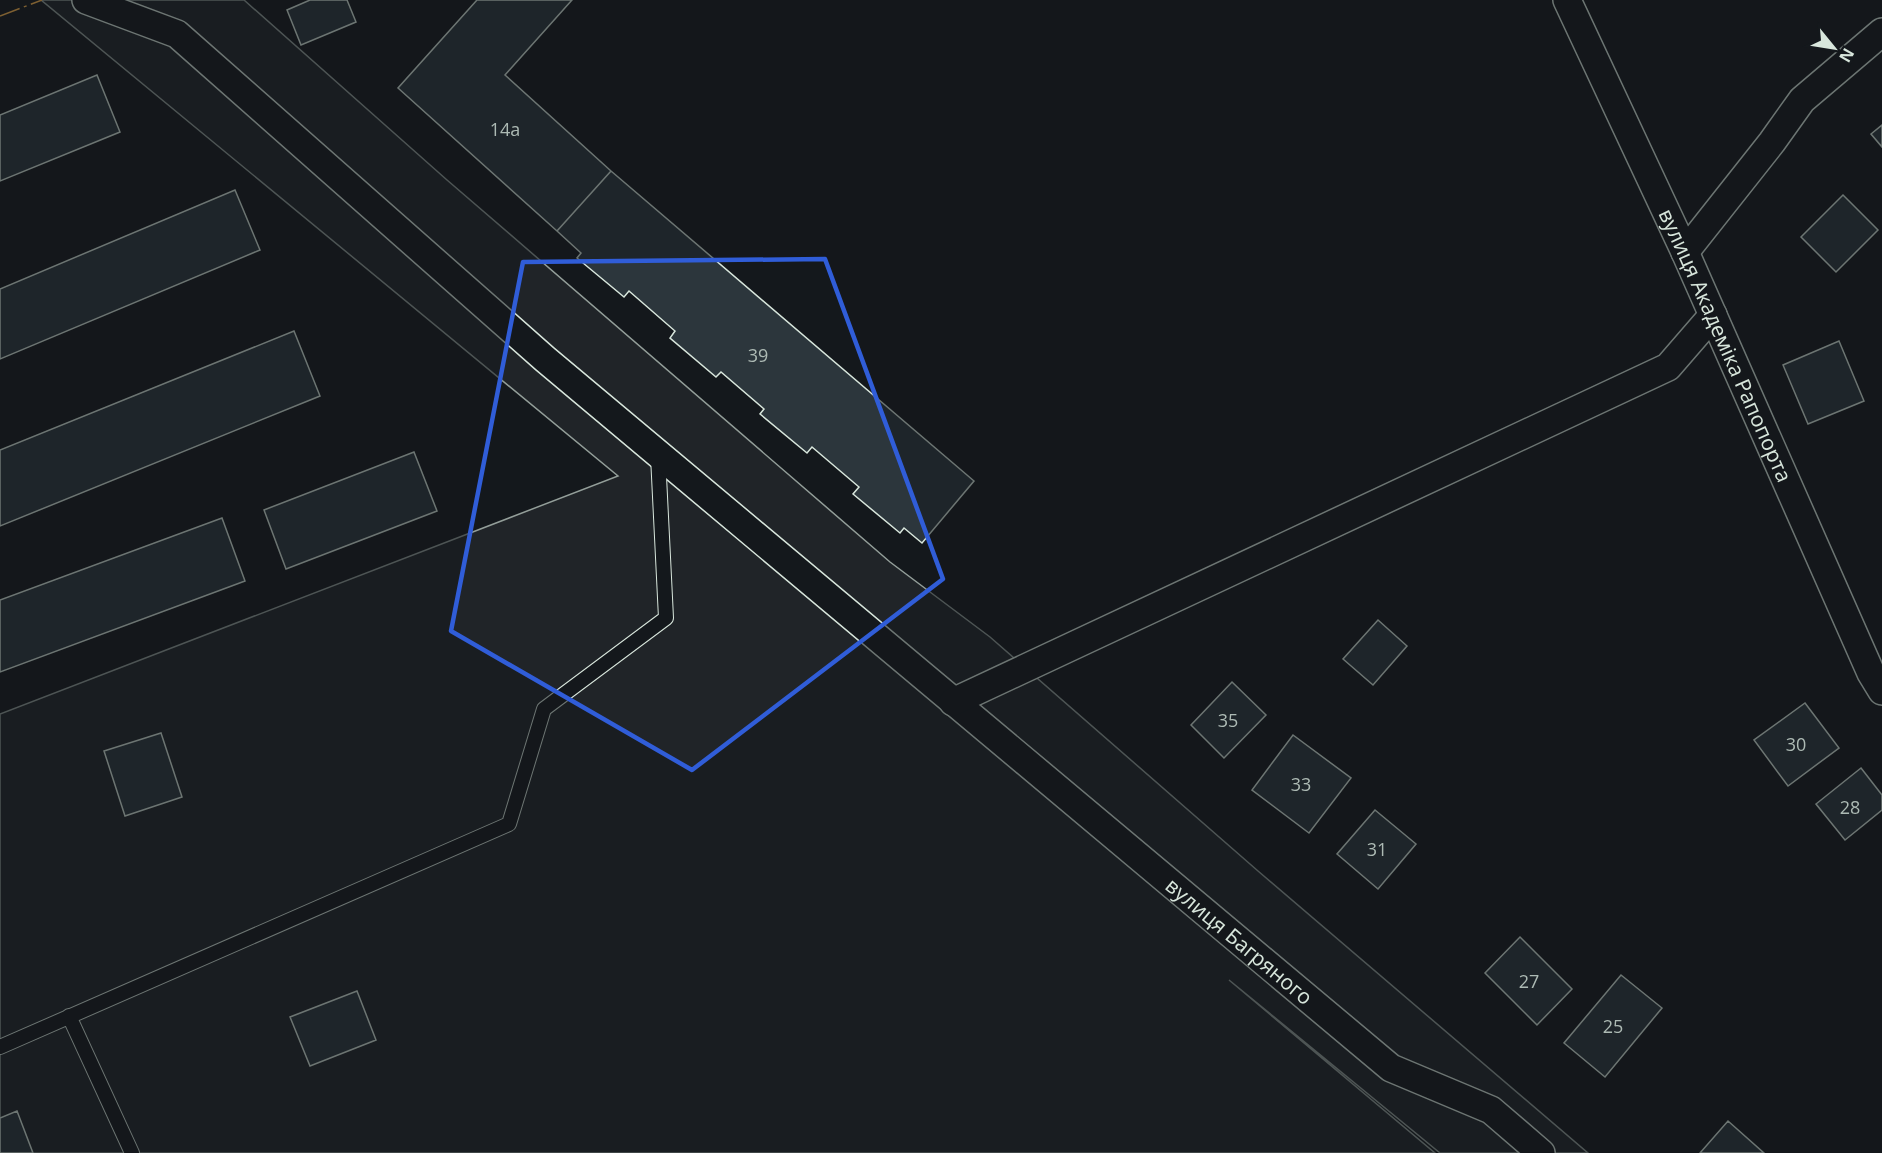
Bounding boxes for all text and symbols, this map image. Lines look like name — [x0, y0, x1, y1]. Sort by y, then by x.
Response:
north arrow — [1804, 18, 1864, 78]
text: N — [1834, 44, 1860, 67]
house number: 14а — [490, 117, 520, 141]
street label: вулиця Академіка Рапопорта — [1653, 204, 1799, 486]
house number: 39 — [748, 343, 768, 367]
house number: 35 — [1218, 708, 1238, 732]
house number: 30 — [1786, 732, 1806, 756]
house number: 33 — [1291, 772, 1311, 796]
house number: 28 — [1840, 795, 1860, 819]
house number: 31 — [1367, 837, 1387, 861]
street label: вулиця Багряного — [1160, 871, 1319, 1011]
house number: 27 — [1519, 969, 1539, 993]
house number: 25 — [1603, 1014, 1623, 1038]

